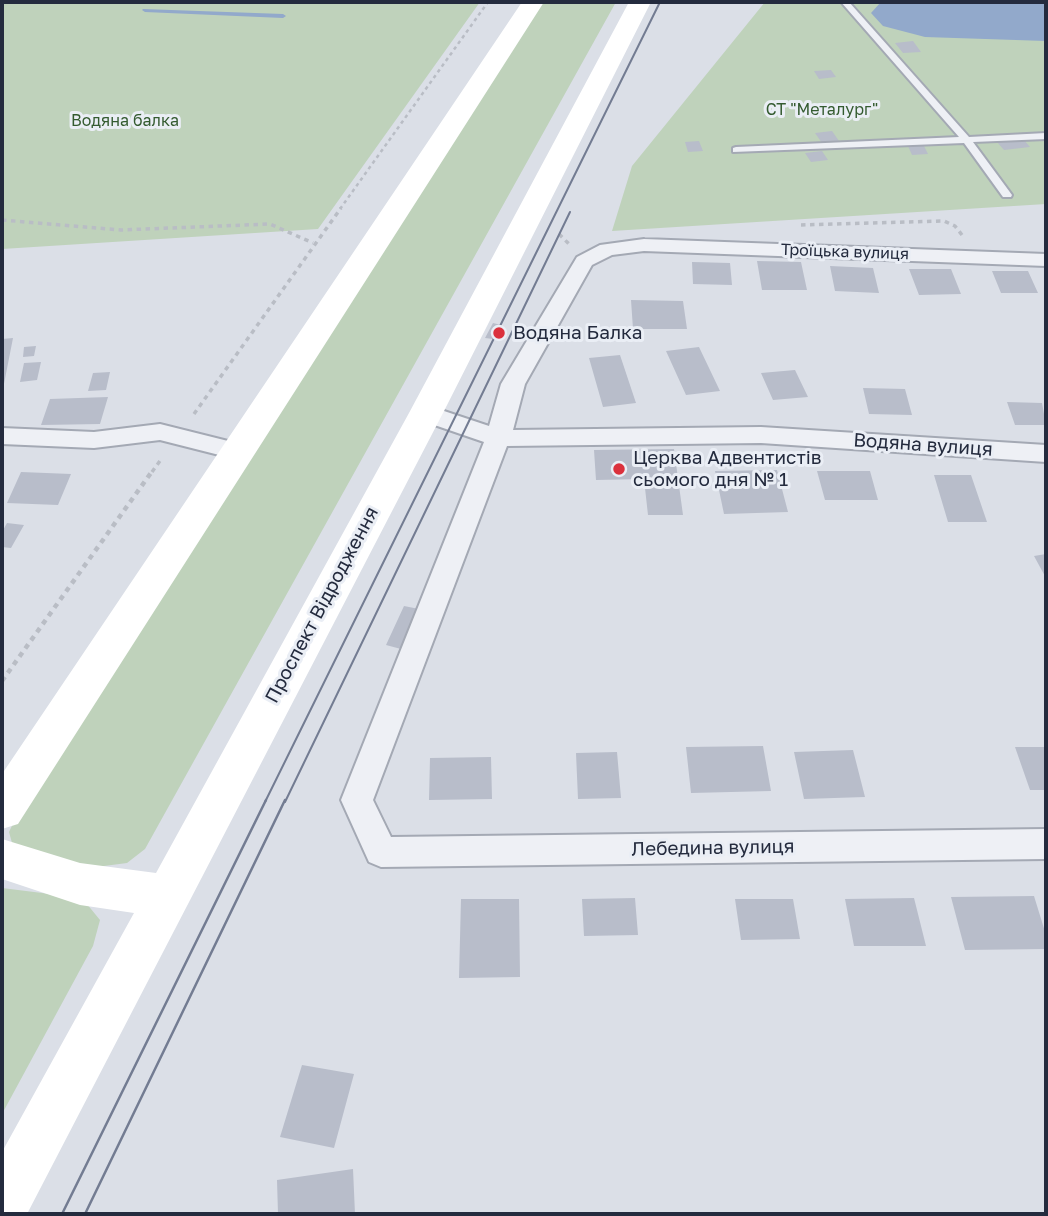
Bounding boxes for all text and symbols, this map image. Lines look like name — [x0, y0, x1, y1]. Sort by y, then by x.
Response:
park label: СТ "Металург" — [766, 100, 878, 120]
park label: Водяна балка — [71, 111, 179, 131]
street label: Троїцька вулиця — [781, 240, 909, 264]
place label: Водяна Балка — [513, 322, 642, 344]
marker: Водяна Балка — [491, 325, 507, 341]
street label: Водяна вулиця — [853, 429, 993, 461]
place label: Церква Адвентистів сьомого дня № 1 — [633, 447, 822, 491]
marker: Церква Адвентистів сьомого дня № 1 — [611, 461, 627, 477]
street label: Проспект Відродження — [261, 503, 383, 707]
street label: Лебедина вулиця — [631, 835, 795, 861]

